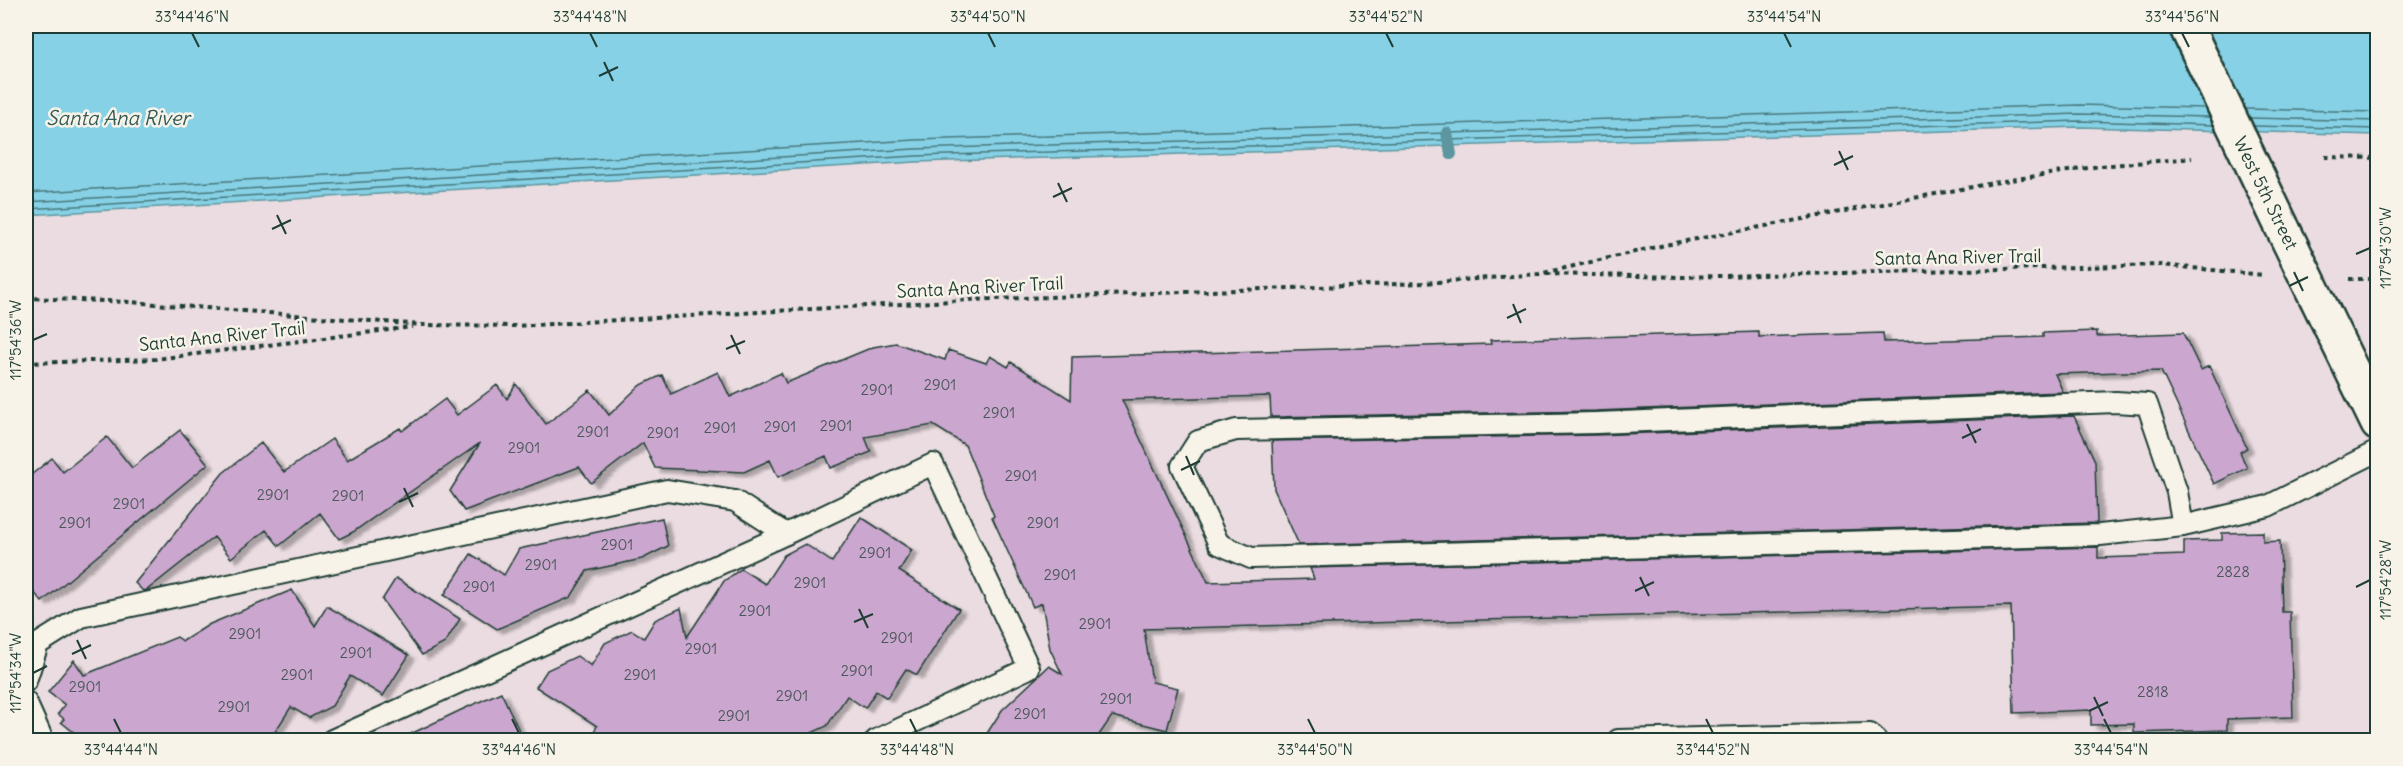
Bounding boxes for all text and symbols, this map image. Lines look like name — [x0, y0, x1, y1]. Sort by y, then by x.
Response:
text: 33°44'46"N — [155, 7, 229, 26]
text: 33°44'48"N — [553, 7, 627, 26]
text: 33°44'50"N — [950, 7, 1026, 26]
text: 33°44'52"N — [1349, 7, 1423, 26]
text: 33°44'54"N — [1747, 7, 1821, 26]
text: 33°44'56"N — [2145, 7, 2219, 26]
water label: Santa Ana River — [46, 105, 192, 130]
street label: West 5th Street — [2229, 133, 2303, 253]
text: 117°54'30"W — [2376, 207, 2395, 289]
street label: Santa Ana River Trail — [1874, 244, 2042, 270]
street label: Santa Ana River Trail — [896, 271, 1064, 303]
text: 117°54'36"W — [6, 299, 25, 380]
street label: Santa Ana River Trail — [138, 316, 306, 356]
house number: 2901 — [924, 375, 956, 394]
house number: 2901 — [861, 380, 893, 399]
house number: 2901 — [983, 403, 1015, 422]
house number: 2901 — [820, 416, 852, 435]
house number: 2901 — [764, 417, 796, 436]
house number: 2901 — [704, 418, 736, 437]
house number: 2901 — [577, 422, 609, 441]
house number: 2901 — [647, 423, 679, 442]
house number: 2901 — [508, 438, 540, 457]
house number: 2901 — [1005, 466, 1037, 485]
house number: 2901 — [257, 485, 289, 504]
house number: 2901 — [332, 486, 364, 505]
house number: 2901 — [113, 494, 145, 513]
house number: 2901 — [59, 513, 91, 532]
house number: 2901 — [1027, 513, 1059, 532]
house number: 2901 — [601, 535, 633, 554]
text: 117°54'28"W — [2376, 540, 2395, 620]
house number: 2901 — [859, 543, 891, 562]
house number: 2901 — [525, 555, 557, 574]
house number: 2828 — [2216, 562, 2250, 581]
house number: 2901 — [1044, 565, 1076, 584]
house number: 2901 — [794, 573, 826, 592]
house number: 2901 — [463, 577, 495, 596]
house number: 2901 — [739, 601, 771, 620]
house number: 2901 — [1079, 614, 1111, 633]
house number: 2901 — [229, 624, 261, 643]
house number: 2901 — [881, 628, 913, 647]
text: 117°54'34"W — [6, 632, 25, 713]
house number: 2901 — [685, 639, 717, 658]
house number: 2901 — [340, 643, 372, 662]
house number: 2901 — [841, 661, 873, 680]
house number: 2901 — [281, 665, 313, 684]
house number: 2901 — [624, 665, 656, 684]
house number: 2901 — [69, 677, 101, 696]
house number: 2818 — [2137, 682, 2169, 701]
house number: 2901 — [776, 686, 808, 705]
house number: 2901 — [1100, 689, 1132, 708]
house number: 2901 — [218, 697, 250, 716]
house number: 2901 — [1014, 704, 1046, 723]
house number: 2901 — [718, 706, 750, 725]
text: 33°44'44"N — [84, 740, 158, 759]
text: 33°44'46"N — [482, 740, 556, 759]
text: 33°44'48"N — [880, 740, 954, 759]
text: 33°44'50"N — [1277, 740, 1353, 759]
text: 33°44'52"N — [1676, 740, 1750, 759]
text: 33°44'54"N — [2074, 740, 2148, 759]

